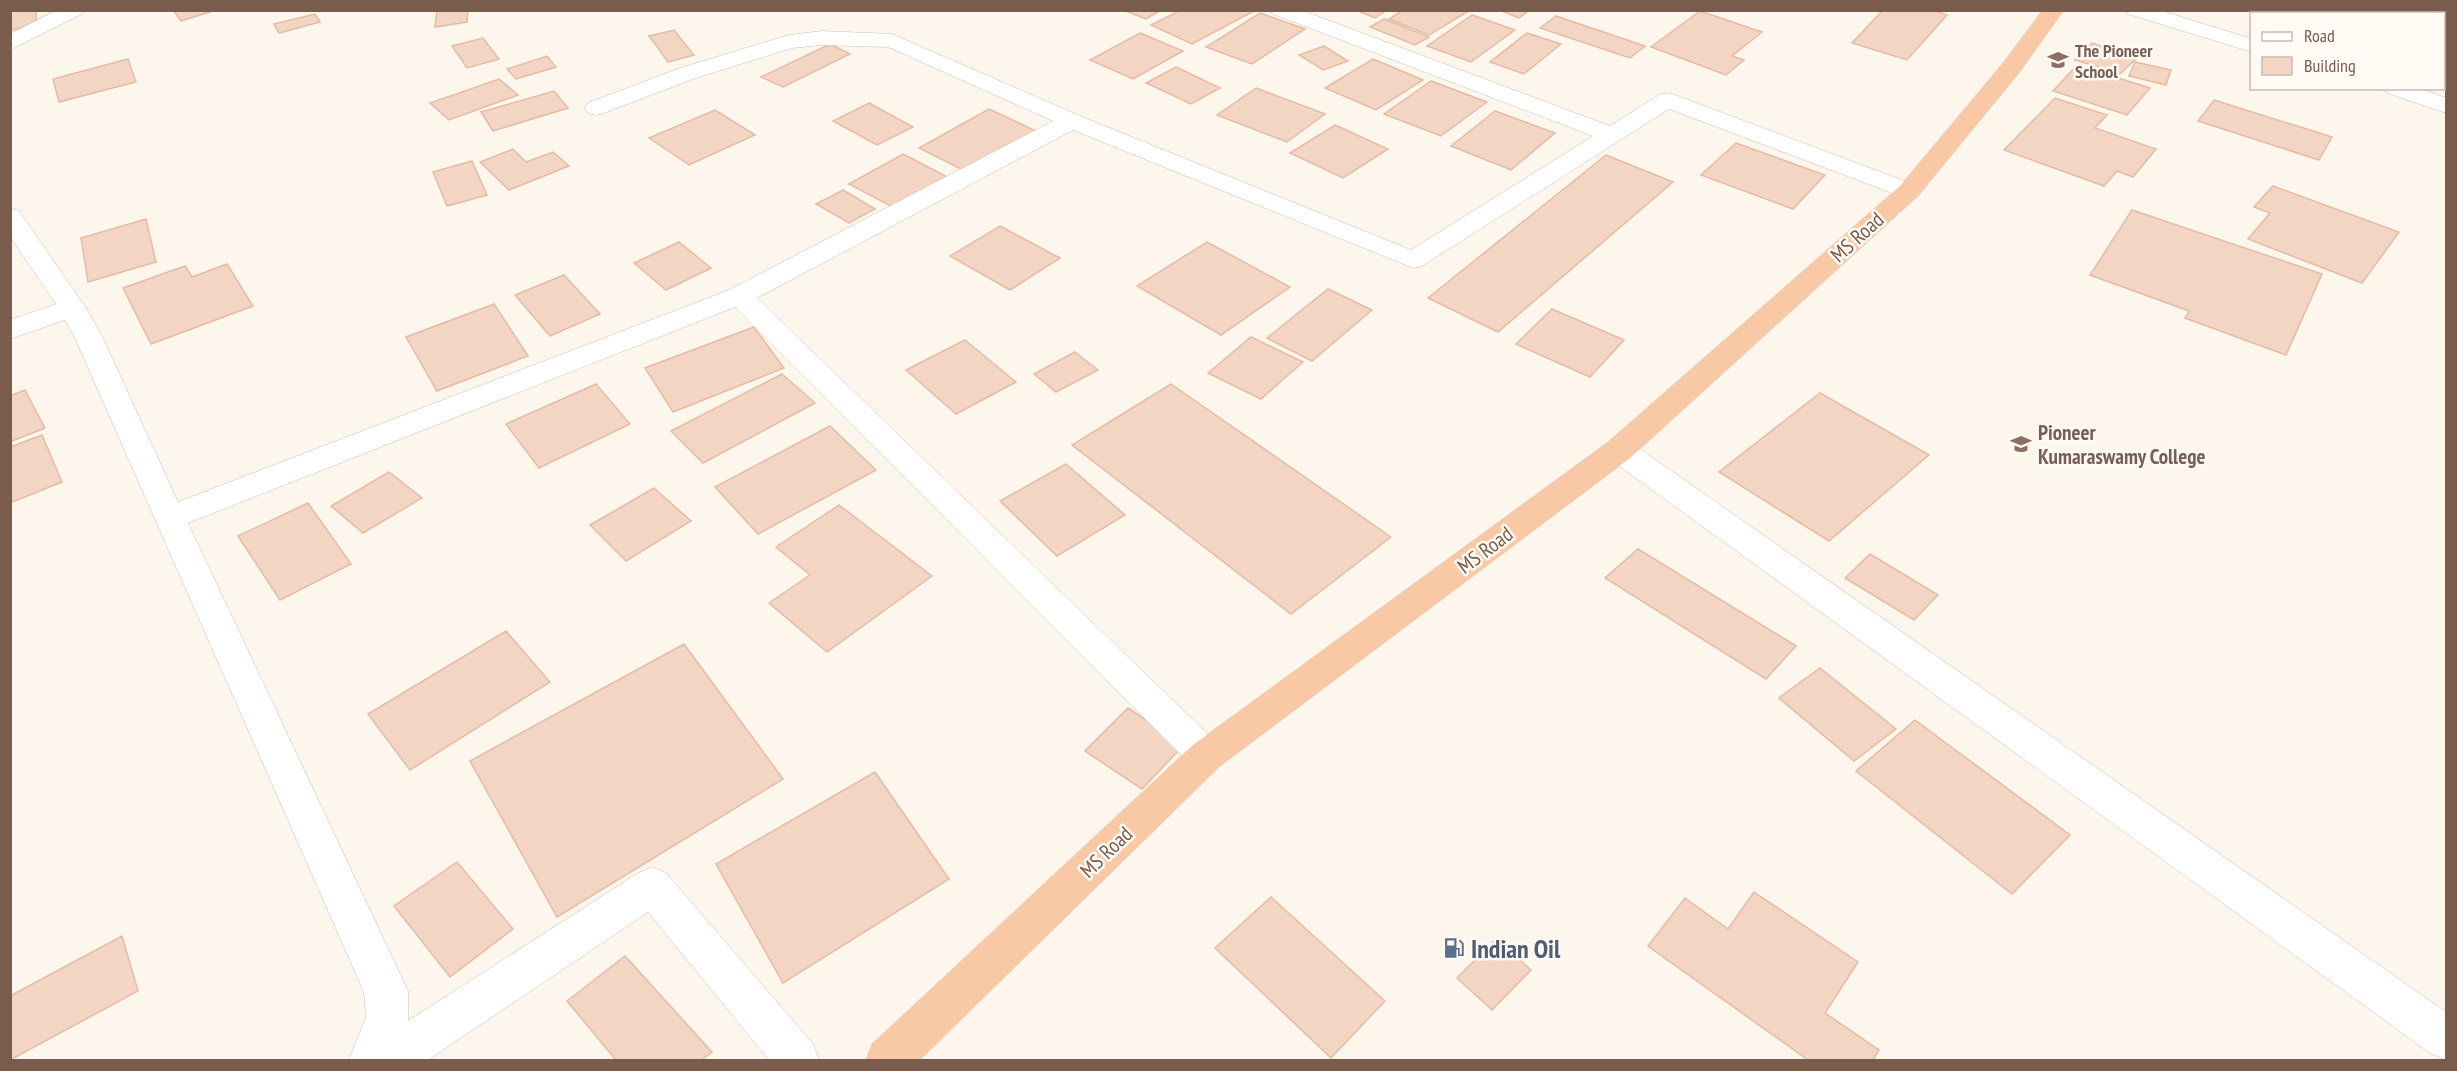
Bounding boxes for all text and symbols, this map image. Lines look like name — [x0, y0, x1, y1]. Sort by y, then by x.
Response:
legend — [2250, 12, 2445, 90]
text: Road — [2304, 24, 2335, 47]
place label: The Pioneer School — [2075, 39, 2153, 83]
school or university icon: The Pioneer School — [2046, 48, 2070, 72]
text: Building — [2304, 54, 2356, 77]
street label: MS Road — [1825, 206, 1889, 268]
place label: Pioneer Kumaraswamy College — [2038, 419, 2206, 470]
school or university icon: Pioneer Kumaraswamy College — [2009, 432, 2033, 456]
street label: MS Road — [1452, 520, 1518, 580]
street label: MS Road — [1074, 821, 1138, 883]
place label: Indian Oil — [1471, 932, 1561, 965]
fuel station icon: Indian Oil — [1442, 936, 1466, 960]

